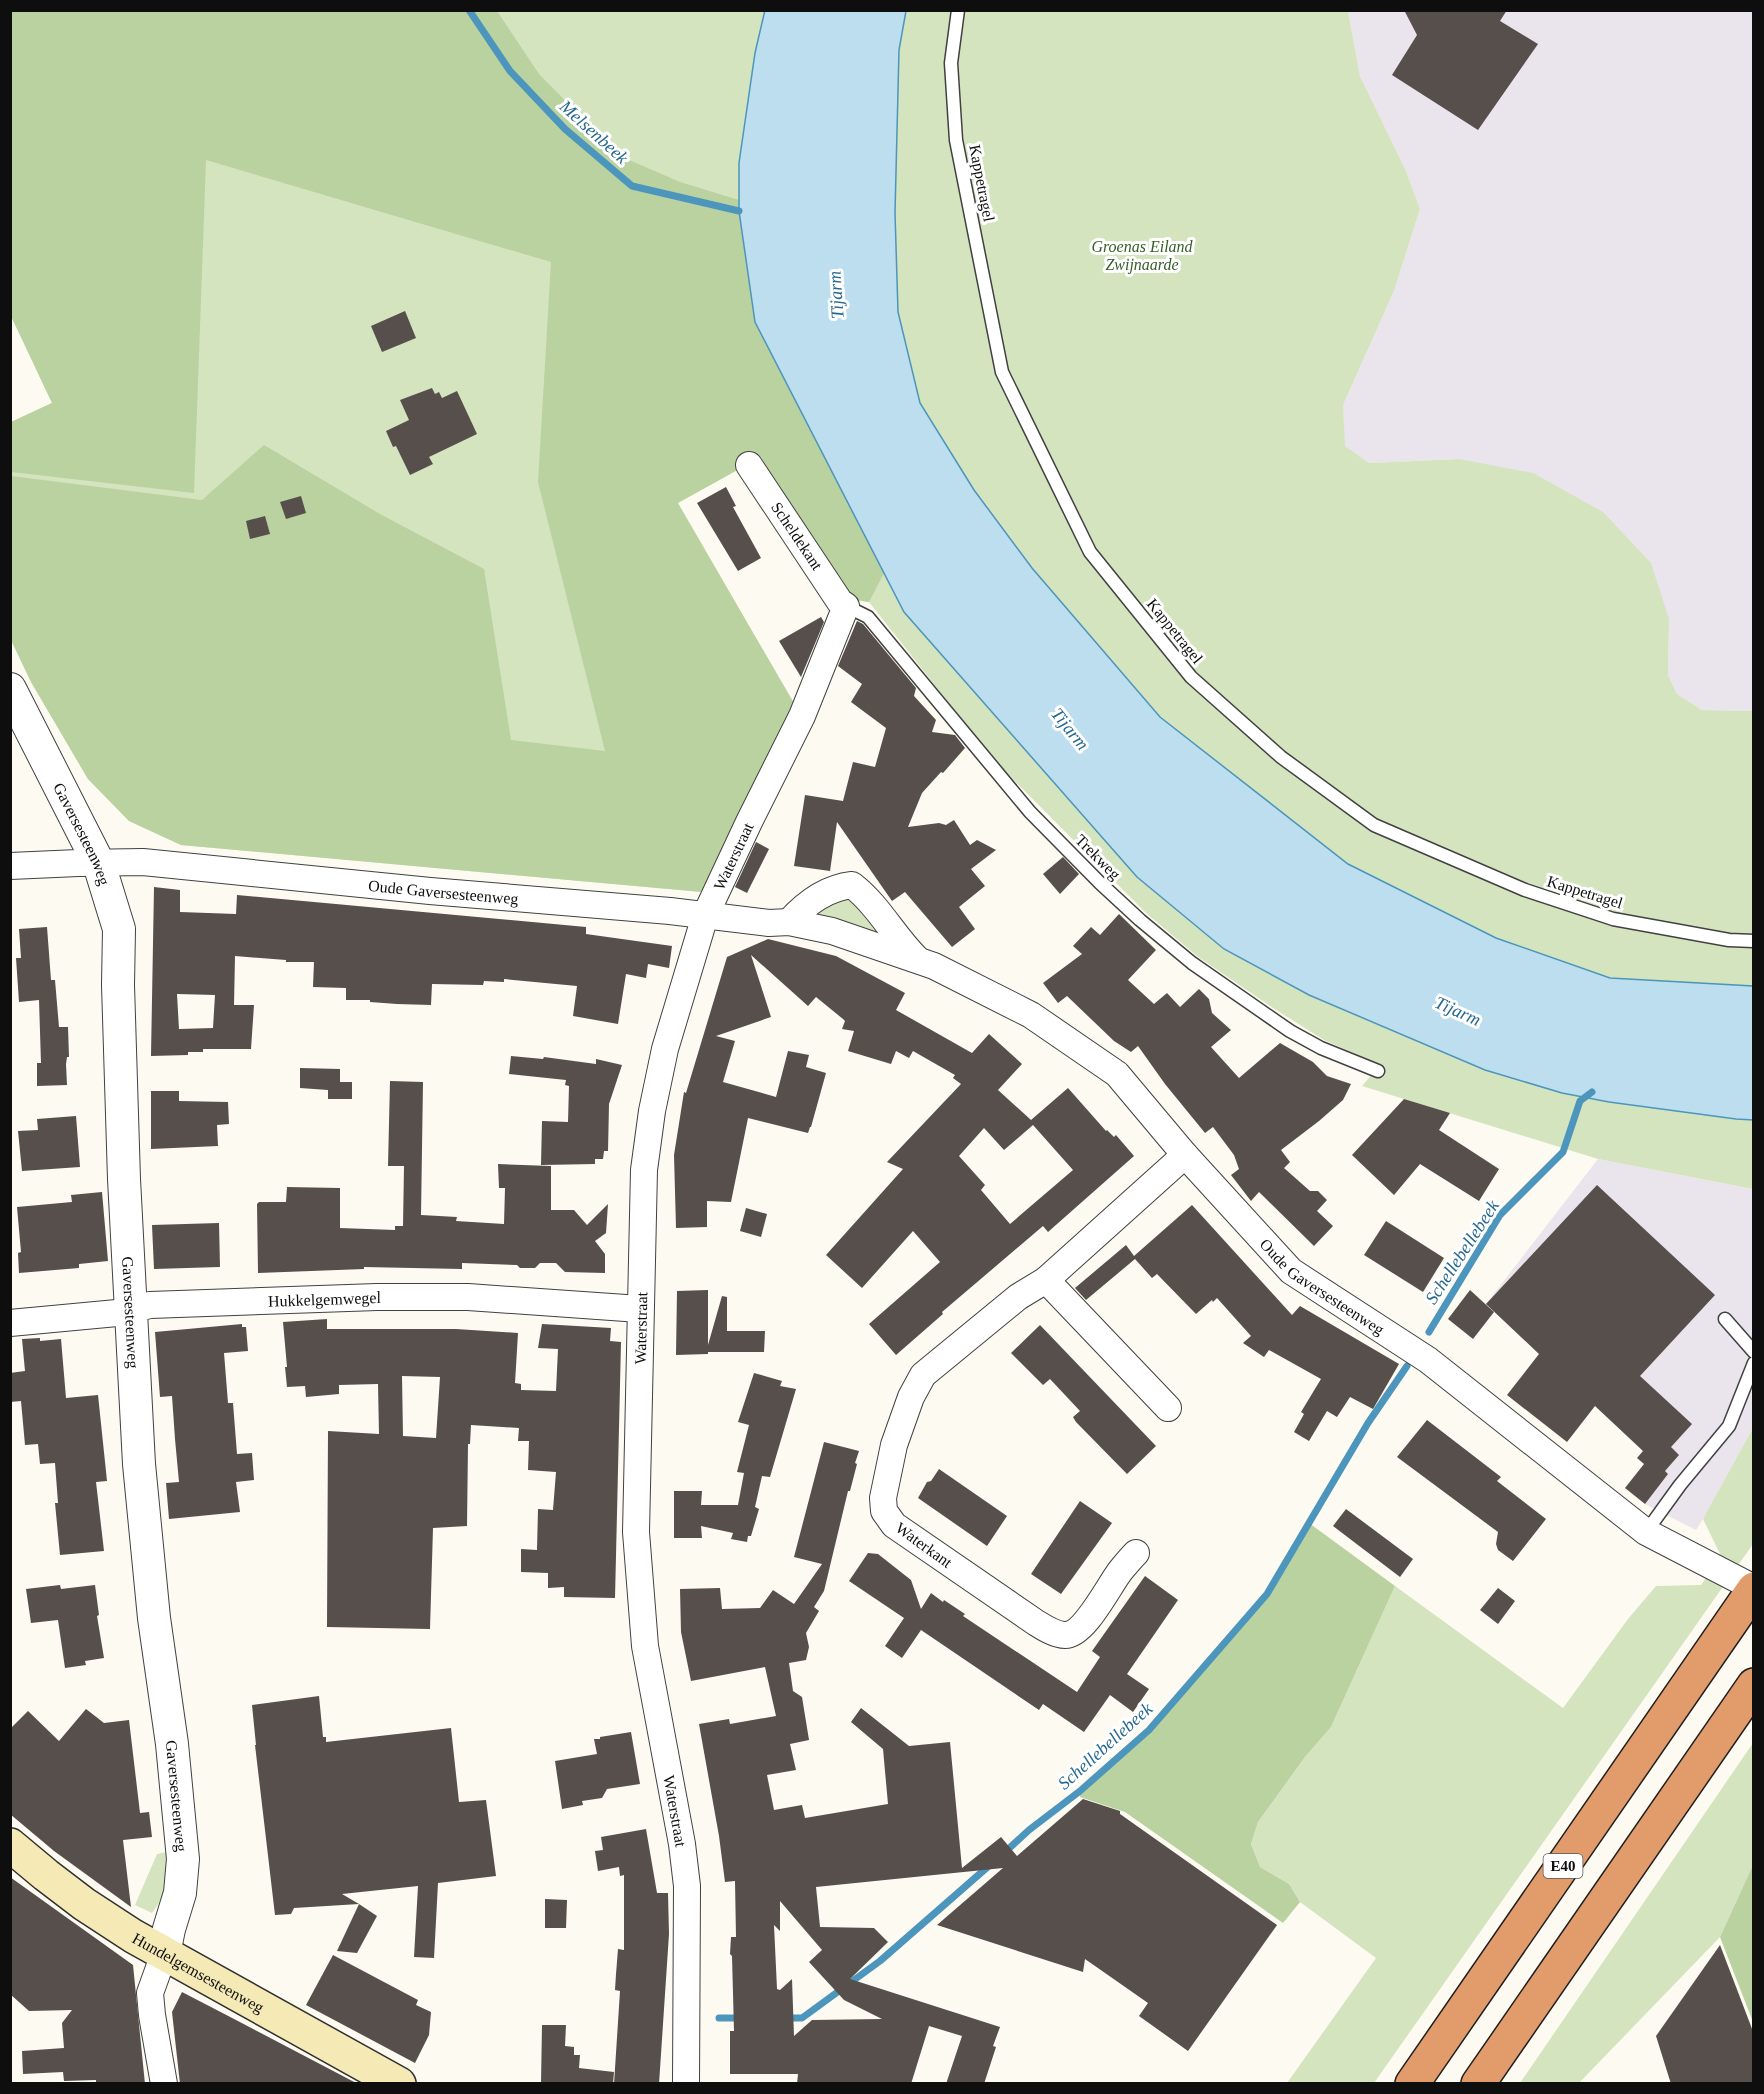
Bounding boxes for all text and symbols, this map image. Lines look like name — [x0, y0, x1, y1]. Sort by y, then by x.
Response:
water label: Melsenbeek — [555, 95, 633, 169]
street label: Kappetragel — [965, 143, 998, 224]
park label: Groenas Eiland Zwijnaarde — [1091, 238, 1194, 274]
water label: Tijarm — [824, 270, 848, 320]
street label: Scheldekant — [768, 499, 826, 574]
street label: Kappetragel — [1143, 595, 1207, 668]
water label: Tijarm — [1047, 704, 1093, 754]
street label: Gaversesteenweg — [50, 780, 114, 888]
street label: Waterstraat — [710, 819, 756, 893]
street label: Trekweg — [1071, 831, 1124, 884]
street label: Kappetragel — [1545, 872, 1625, 913]
street label: Oude Gaversesteenweg — [368, 876, 519, 908]
water label: Tijarm — [1432, 992, 1484, 1030]
water label: Schellebellebeek — [1421, 1195, 1504, 1308]
street label: Oude Gaversesteenweg — [1257, 1235, 1388, 1339]
street label: Gaversesteenweg — [120, 1256, 142, 1369]
street label: Hukkelgemwegel — [268, 1289, 381, 1309]
street label: Waterstraat — [631, 1291, 650, 1365]
street label: Waterkant — [893, 1519, 956, 1571]
water label: Schellebellebeek — [1054, 1698, 1157, 1794]
street label: Gaversesteenweg — [163, 1739, 191, 1853]
street label: Waterstraat — [660, 1774, 690, 1849]
road number: E40 — [1544, 1854, 1582, 1878]
street label: Hundelgemsesteenweg — [130, 1929, 267, 2017]

